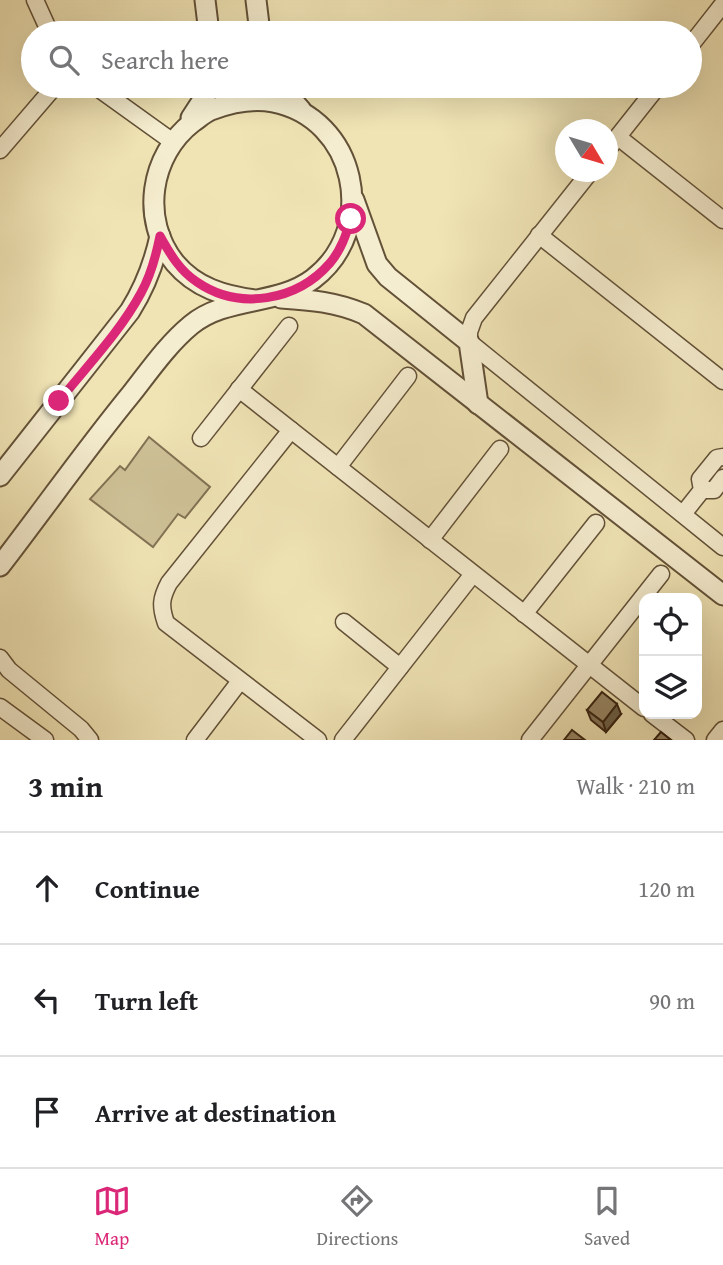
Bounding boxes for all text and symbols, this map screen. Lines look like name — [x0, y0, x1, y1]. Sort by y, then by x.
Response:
search box — [21, 21, 702, 98]
text: Search here — [101, 40, 229, 79]
icon: search — [45, 41, 83, 79]
north arrow — [555, 119, 618, 182]
route start — [335, 203, 366, 234]
route end — [43, 385, 74, 416]
map controls — [639, 593, 702, 719]
button: locate — [639, 593, 702, 656]
button: layers — [639, 656, 702, 719]
text: 3 min — [28, 764, 103, 808]
text: Walk · 210 m — [576, 769, 695, 802]
icon: ahead — [28, 869, 66, 907]
text: Continue — [95, 869, 200, 908]
text: 120 m — [638, 872, 695, 905]
icon: left — [28, 981, 66, 1019]
text: Turn left — [95, 981, 198, 1020]
text: 90 m — [649, 984, 695, 1017]
icon: arrive — [28, 1093, 66, 1131]
text: Arrive at destination — [95, 1093, 336, 1132]
tab: Map — [93, 1182, 131, 1252]
tab: Directions — [317, 1182, 398, 1252]
tab: Saved — [584, 1182, 630, 1252]

